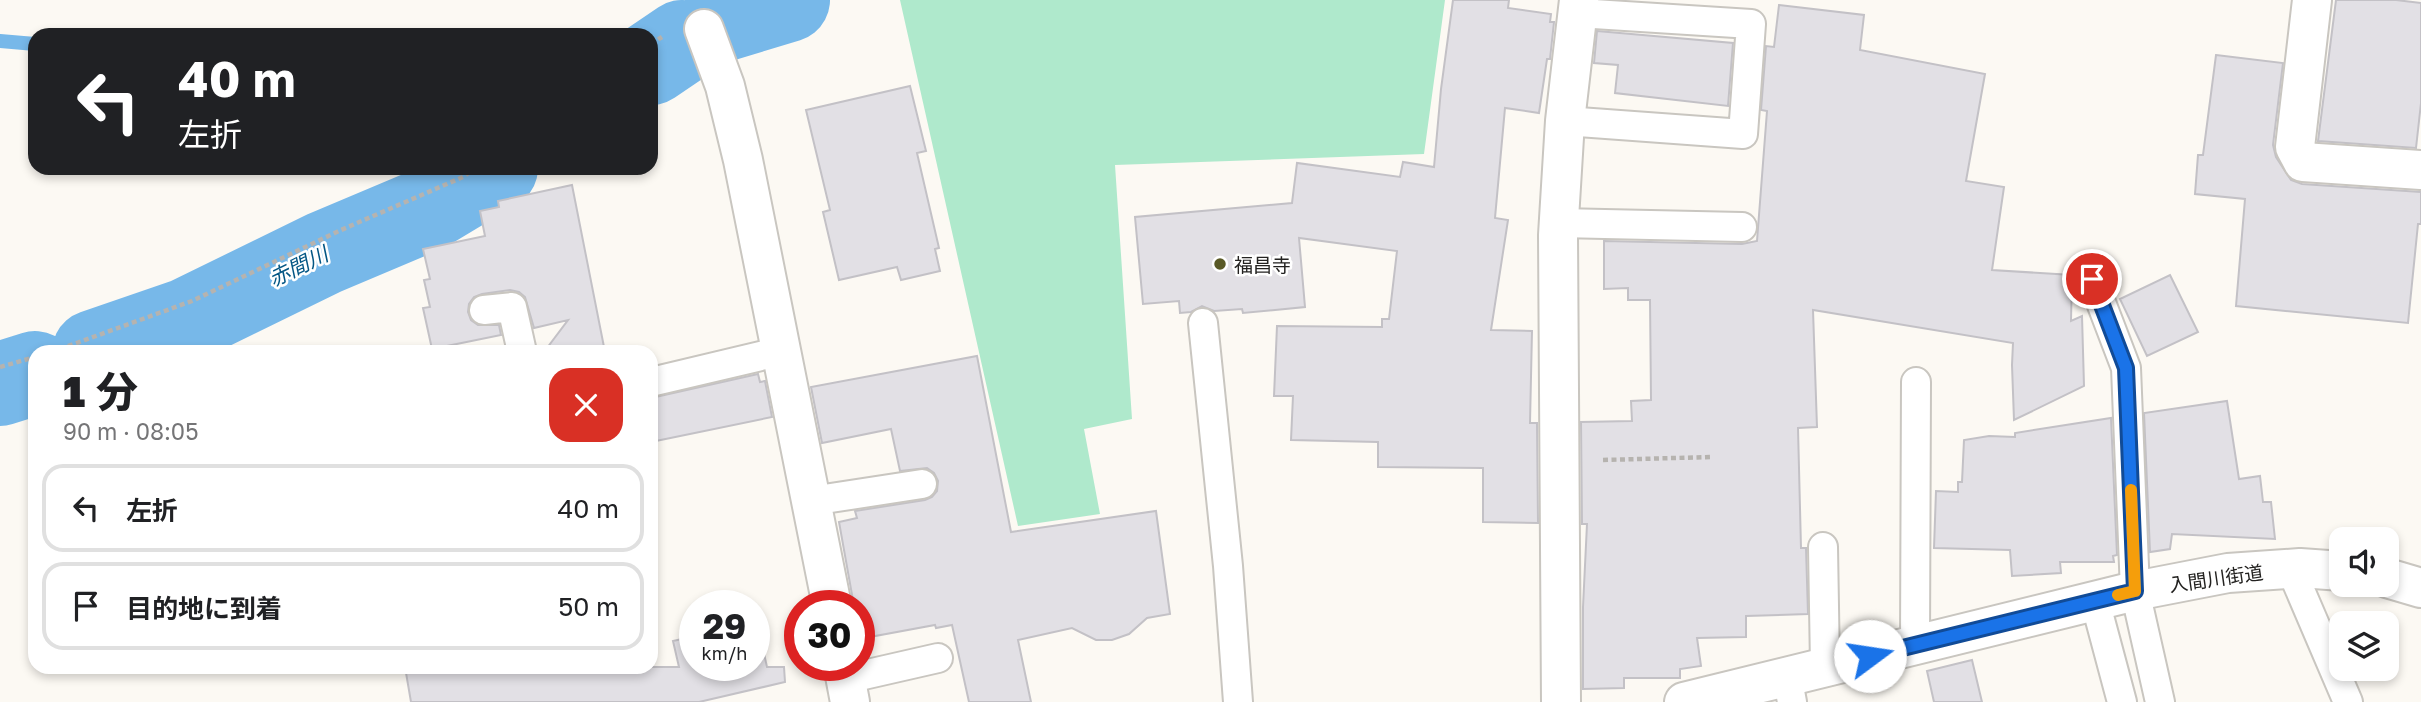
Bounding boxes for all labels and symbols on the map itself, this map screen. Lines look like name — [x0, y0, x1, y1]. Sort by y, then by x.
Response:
water label: 赤間川 — [264, 240, 334, 291]
pin — [2062, 249, 2122, 309]
place label: 福昌寺 — [1234, 253, 1291, 276]
marker: 福昌寺 — [1212, 256, 1228, 272]
street label: 入間川街道 — [2167, 560, 2265, 596]
speed limit sign: 30 — [784, 590, 875, 681]
position arrow — [1833, 619, 1907, 693]

